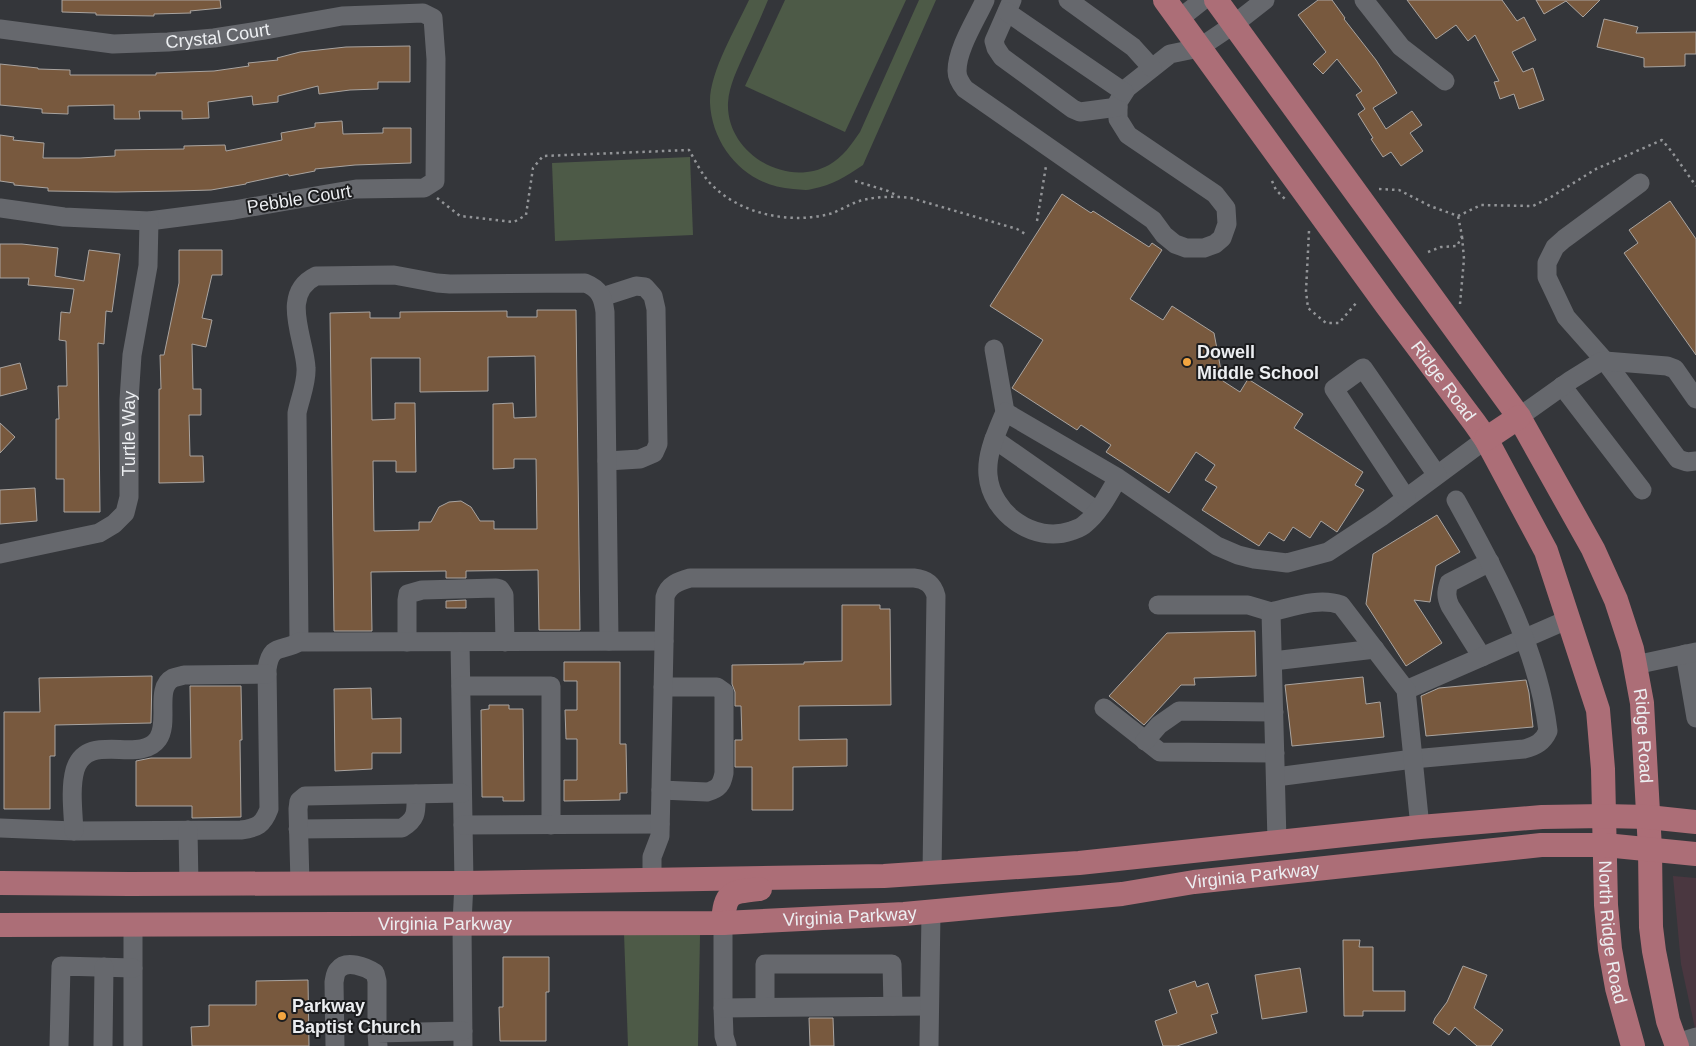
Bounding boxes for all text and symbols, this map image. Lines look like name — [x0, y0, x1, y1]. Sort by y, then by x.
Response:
street label: Crystal Court — [165, 19, 271, 52]
street label: Pebble Court — [246, 181, 352, 217]
street label: Ridge Road — [1407, 337, 1480, 425]
place label: Dowell Middle School — [1197, 342, 1319, 383]
marker: Dowell Middle School — [1181, 356, 1193, 368]
street label: Turtle Way — [119, 390, 140, 477]
street label: Ridge Road — [1629, 687, 1656, 784]
street label: Virginia Parkway — [1184, 859, 1320, 893]
street label: North Ridge Road — [1595, 860, 1631, 1006]
street label: Virginia Parkway — [783, 903, 918, 930]
street label: Virginia Parkway — [378, 914, 512, 934]
place label: Parkway Baptist Church — [292, 996, 421, 1037]
marker: Parkway Baptist Church — [276, 1010, 288, 1022]

